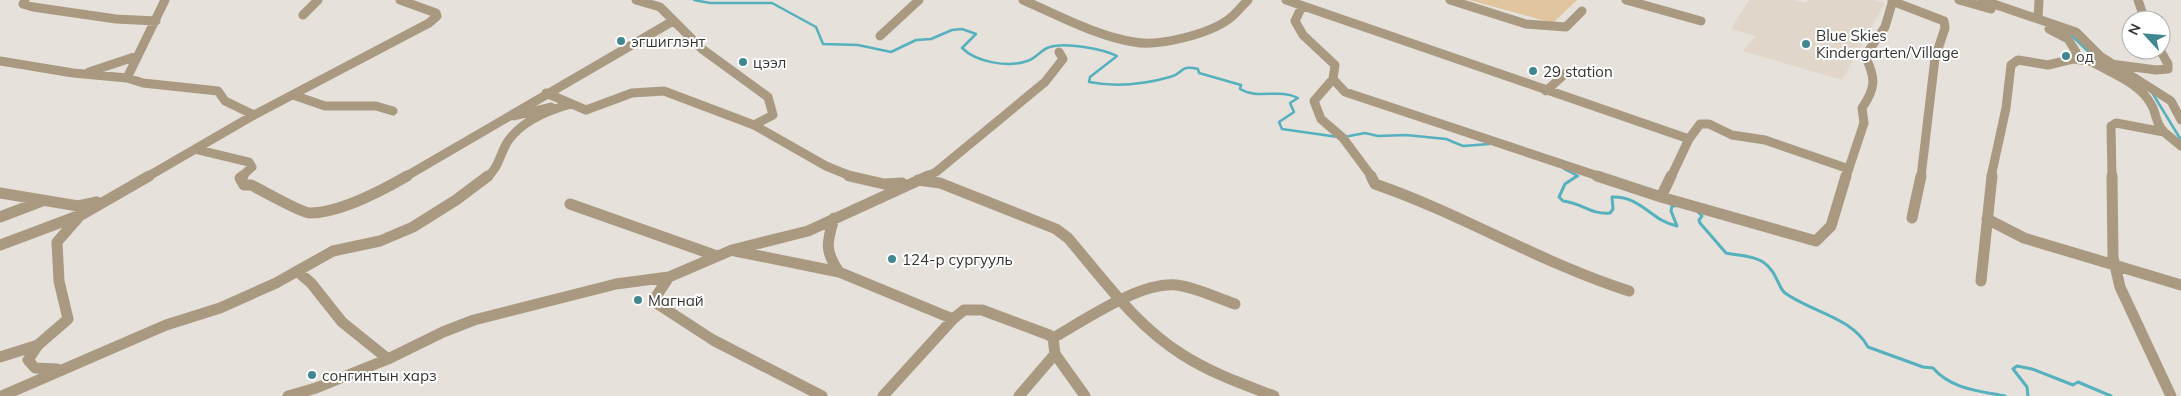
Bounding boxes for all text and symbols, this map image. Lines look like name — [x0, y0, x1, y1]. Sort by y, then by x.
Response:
north arrow — [2121, 10, 2171, 60]
text: N — [2124, 21, 2145, 38]
place label: Blue Skies Kindergarten/Village — [1816, 26, 1959, 62]
place label: эгшиглэнт — [631, 32, 706, 51]
marker: эгшиглэнт — [615, 35, 627, 47]
marker: Blue Skies Kindergarten/Village — [1800, 38, 1812, 50]
place label: од — [2076, 47, 2094, 66]
marker: од — [2060, 50, 2072, 62]
place label: цээл — [753, 53, 786, 72]
marker: цээл — [737, 56, 749, 68]
place label: 29 station — [1543, 62, 1613, 81]
marker: 29 station — [1527, 65, 1539, 77]
place label: 124-р сургууль — [902, 250, 1013, 269]
marker: 124-р сургууль — [886, 253, 898, 265]
place label: Магнай — [648, 291, 704, 310]
marker: Магнай — [632, 294, 644, 306]
place label: сонгинтын харз — [322, 366, 437, 385]
marker: сонгинтын харз — [306, 369, 318, 381]

